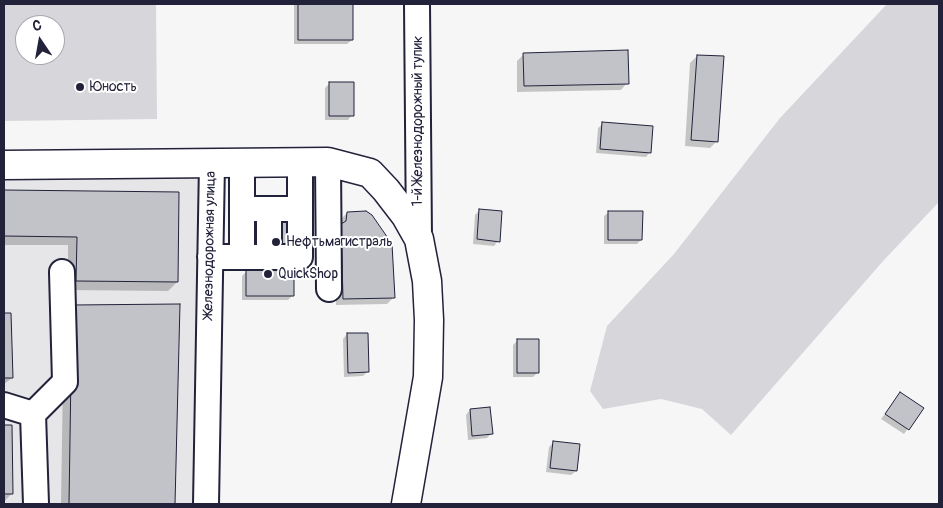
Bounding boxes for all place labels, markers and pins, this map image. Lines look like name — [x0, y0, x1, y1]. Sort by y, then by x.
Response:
place label: Юность — [90, 79, 137, 95]
marker: Юность — [74, 81, 86, 93]
place label: Нефтьмагистраль — [286, 234, 393, 250]
marker: Нефтьмагистраль — [270, 236, 282, 248]
place label: QuickShop — [278, 266, 338, 282]
marker: QuickShop — [262, 268, 274, 280]

